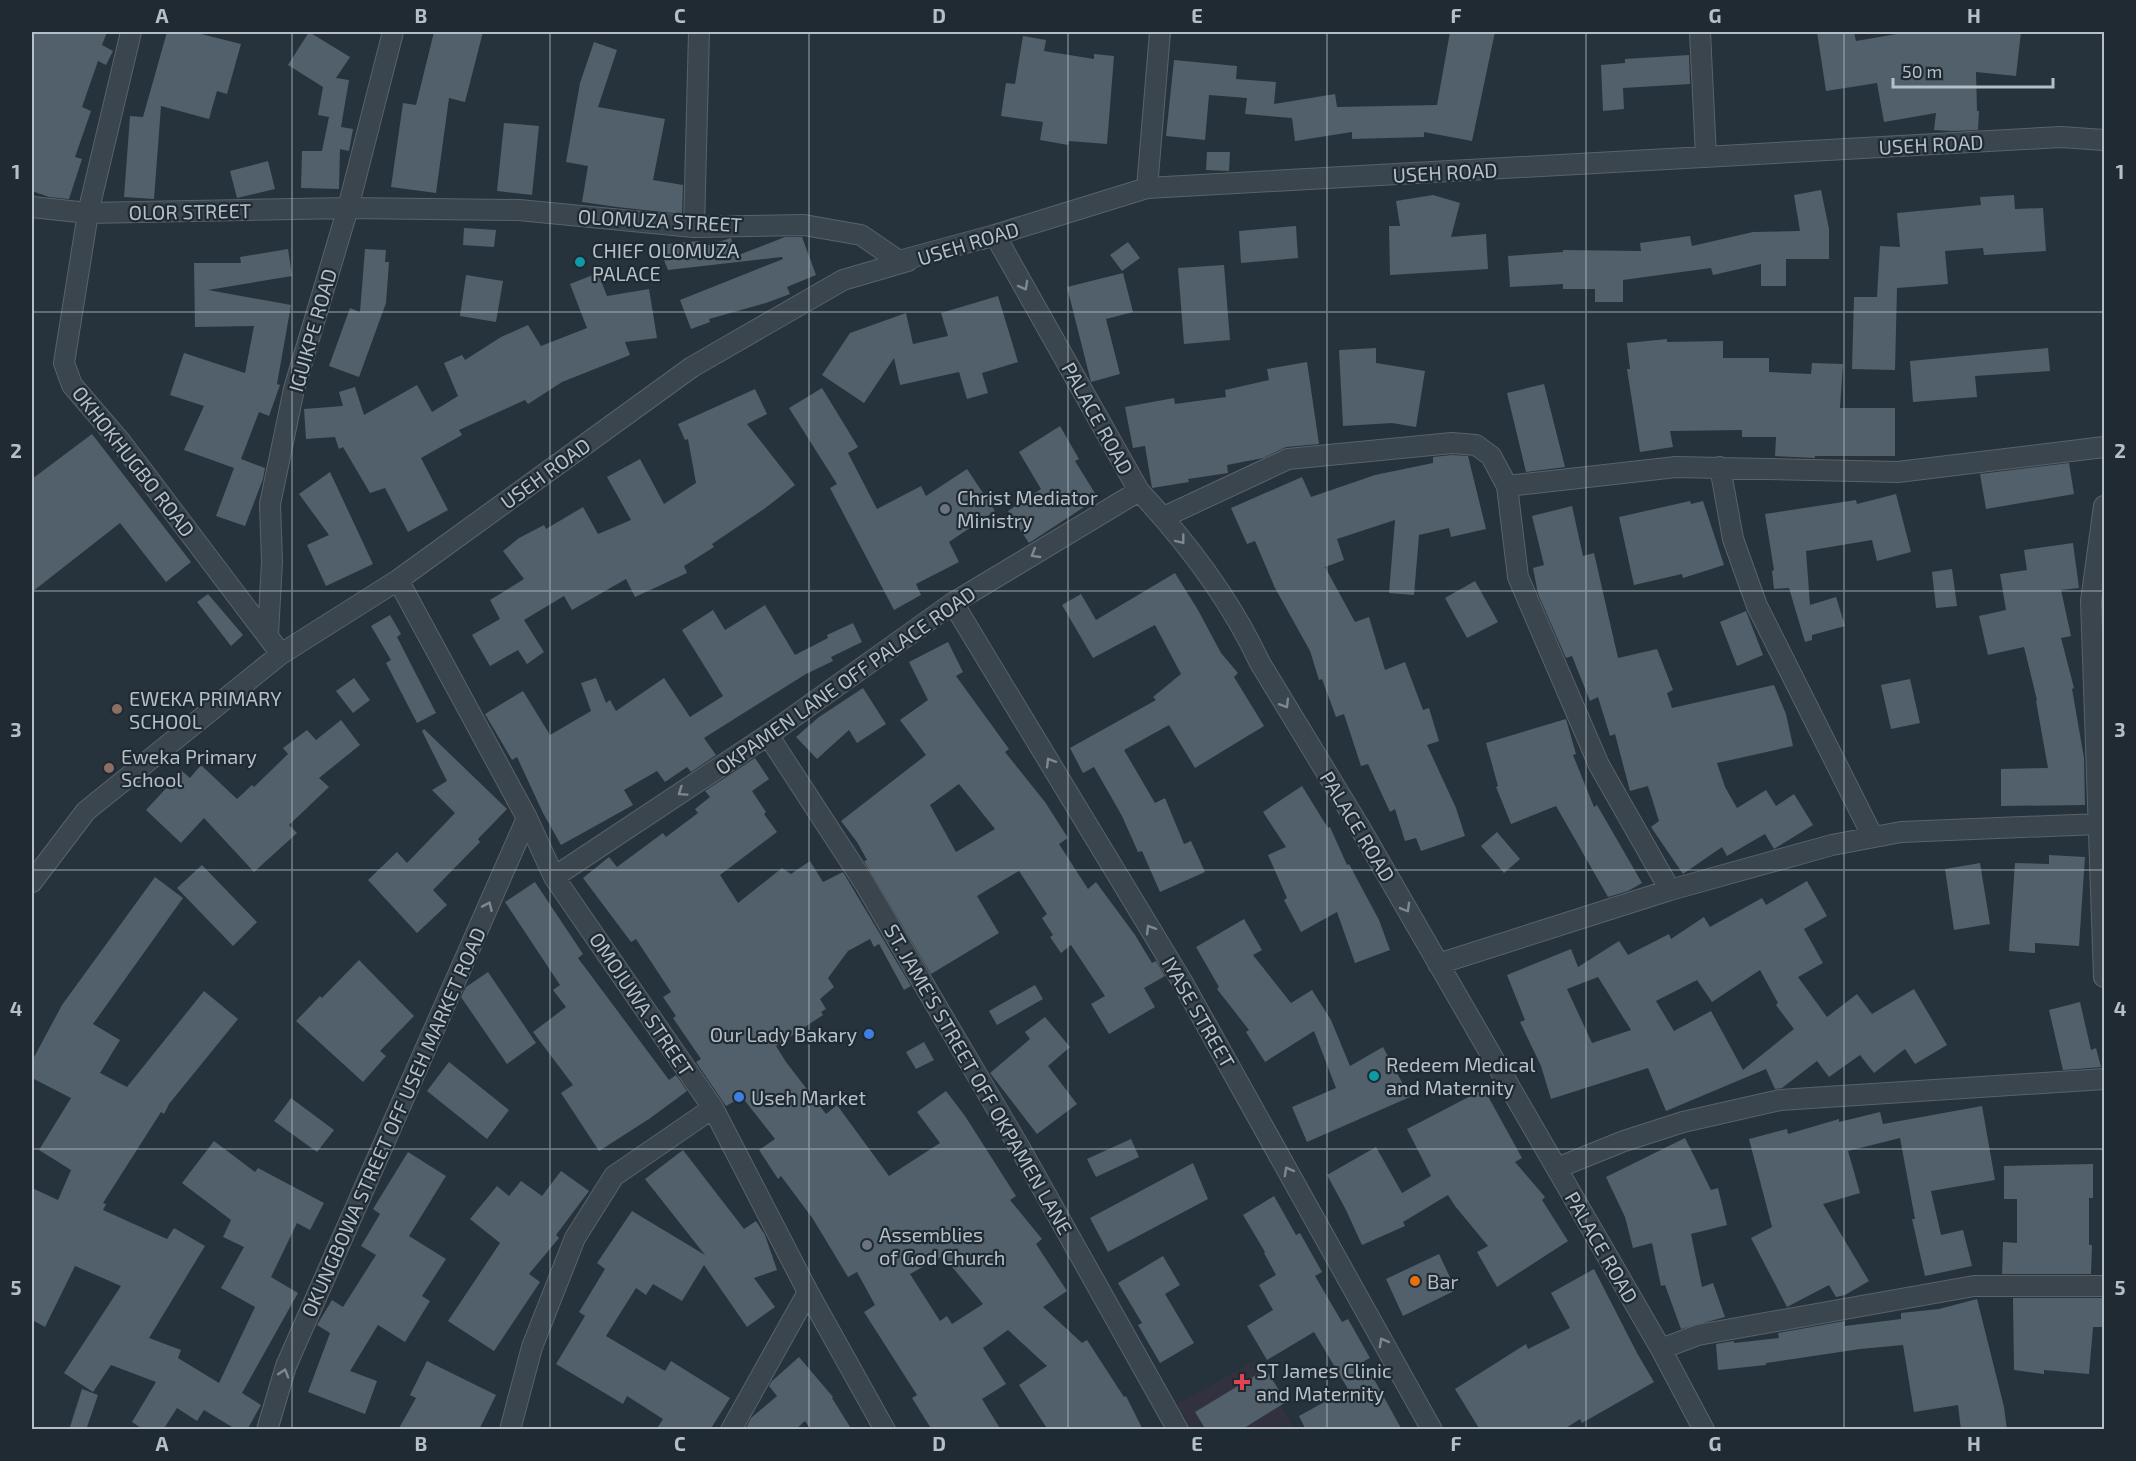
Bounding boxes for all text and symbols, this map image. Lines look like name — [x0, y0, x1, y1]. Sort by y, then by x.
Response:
text: A — [155, 3, 169, 27]
text: B — [415, 3, 427, 27]
text: C — [674, 3, 686, 27]
text: D — [932, 3, 946, 27]
text: E — [1191, 3, 1203, 27]
text: F — [1450, 3, 1462, 27]
text: G — [1709, 3, 1721, 27]
text: H — [1967, 3, 1981, 27]
scale bar — [1893, 51, 2054, 89]
text: 50 m — [1902, 60, 1942, 82]
street label: USEH ROAD — [1878, 129, 1984, 159]
street label: USEH ROAD — [1392, 157, 1498, 187]
text: 1 — [12, 159, 20, 183]
text: 1 — [2116, 159, 2124, 183]
street label: OLOR STREET — [128, 198, 252, 224]
street label: OLOMUZA STREET — [577, 204, 743, 236]
street label: USEH ROAD — [914, 216, 1022, 270]
place label: CHIEF OLOMUZA PALACE — [592, 238, 740, 285]
marker: CHIEF OLOMUZA PALACE — [573, 255, 587, 269]
street label: IGUIKPE ROAD — [283, 266, 341, 394]
one-way arrow — [1016, 280, 1028, 290]
street label: PALACE ROAD — [1057, 358, 1139, 478]
street label: OKHOKHUGBO ROAD — [68, 381, 200, 541]
street label: USEH ROAD — [496, 432, 594, 514]
text: 2 — [10, 438, 22, 462]
text: 2 — [2114, 438, 2126, 462]
place label: Christ Mediator Ministry — [957, 485, 1098, 532]
marker: Christ Mediator Ministry — [938, 502, 952, 516]
one-way arrow — [1174, 533, 1185, 544]
one-way arrow — [1031, 546, 1041, 558]
street label: OKPAMEN LANE OFF PALACE ROAD — [710, 581, 980, 779]
place label: EWEKA PRIMARY SCHOOL — [129, 686, 282, 733]
one-way arrow — [1277, 698, 1288, 709]
marker: EWEKA PRIMARY SCHOOL — [110, 702, 124, 716]
text: 3 — [10, 717, 22, 741]
text: 3 — [2114, 717, 2126, 741]
place label: Eweka Primary School — [121, 744, 257, 791]
one-way arrow — [1045, 758, 1057, 768]
marker: Eweka Primary School — [102, 761, 116, 775]
street label: PALACE ROAD — [1316, 766, 1400, 886]
one-way arrow — [678, 785, 689, 796]
one-way arrow — [481, 902, 493, 913]
one-way arrow — [1399, 902, 1410, 912]
street label: ST. JAME'S STREET OFF OKPAMEN LANE — [880, 920, 1078, 1238]
street label: OKUNGBOWA STREET OFF USEH MARKET ROAD — [296, 923, 490, 1321]
one-way arrow — [1146, 925, 1158, 935]
street label: OMOJUWA STREET — [585, 928, 699, 1081]
street label: IYASE STREET — [1158, 952, 1241, 1072]
text: 4 — [10, 996, 23, 1020]
text: 4 — [2114, 996, 2127, 1020]
place label: Our Lady Bakary — [710, 1022, 857, 1046]
marker: Our Lady Bakary — [862, 1027, 876, 1041]
place label: Redeem Medical and Maternity — [1386, 1052, 1535, 1099]
marker: Redeem Medical and Maternity — [1367, 1069, 1381, 1083]
place label: Useh Market — [751, 1085, 866, 1109]
marker: Useh Market — [732, 1090, 746, 1104]
one-way arrow — [1284, 1167, 1295, 1178]
street label: PALACE ROAD — [1560, 1187, 1644, 1307]
place label: Assemblies of God Church — [879, 1222, 1005, 1269]
marker: Assemblies of God Church — [860, 1238, 874, 1252]
place label: Bar — [1427, 1269, 1458, 1293]
marker: Bar — [1408, 1274, 1422, 1288]
text: 5 — [10, 1275, 22, 1299]
text: 5 — [2114, 1275, 2126, 1299]
one-way arrow — [1379, 1338, 1390, 1348]
place label: ST James Clinic and Maternity — [1256, 1358, 1392, 1405]
one-way arrow — [277, 1368, 289, 1379]
marker: ST James Clinic and Maternity — [1233, 1373, 1251, 1391]
text: A — [155, 1431, 169, 1455]
text: B — [415, 1431, 427, 1455]
text: C — [674, 1431, 686, 1455]
text: D — [932, 1431, 946, 1455]
text: E — [1191, 1431, 1203, 1455]
text: F — [1450, 1431, 1462, 1455]
text: G — [1709, 1431, 1721, 1455]
text: H — [1967, 1431, 1981, 1455]

